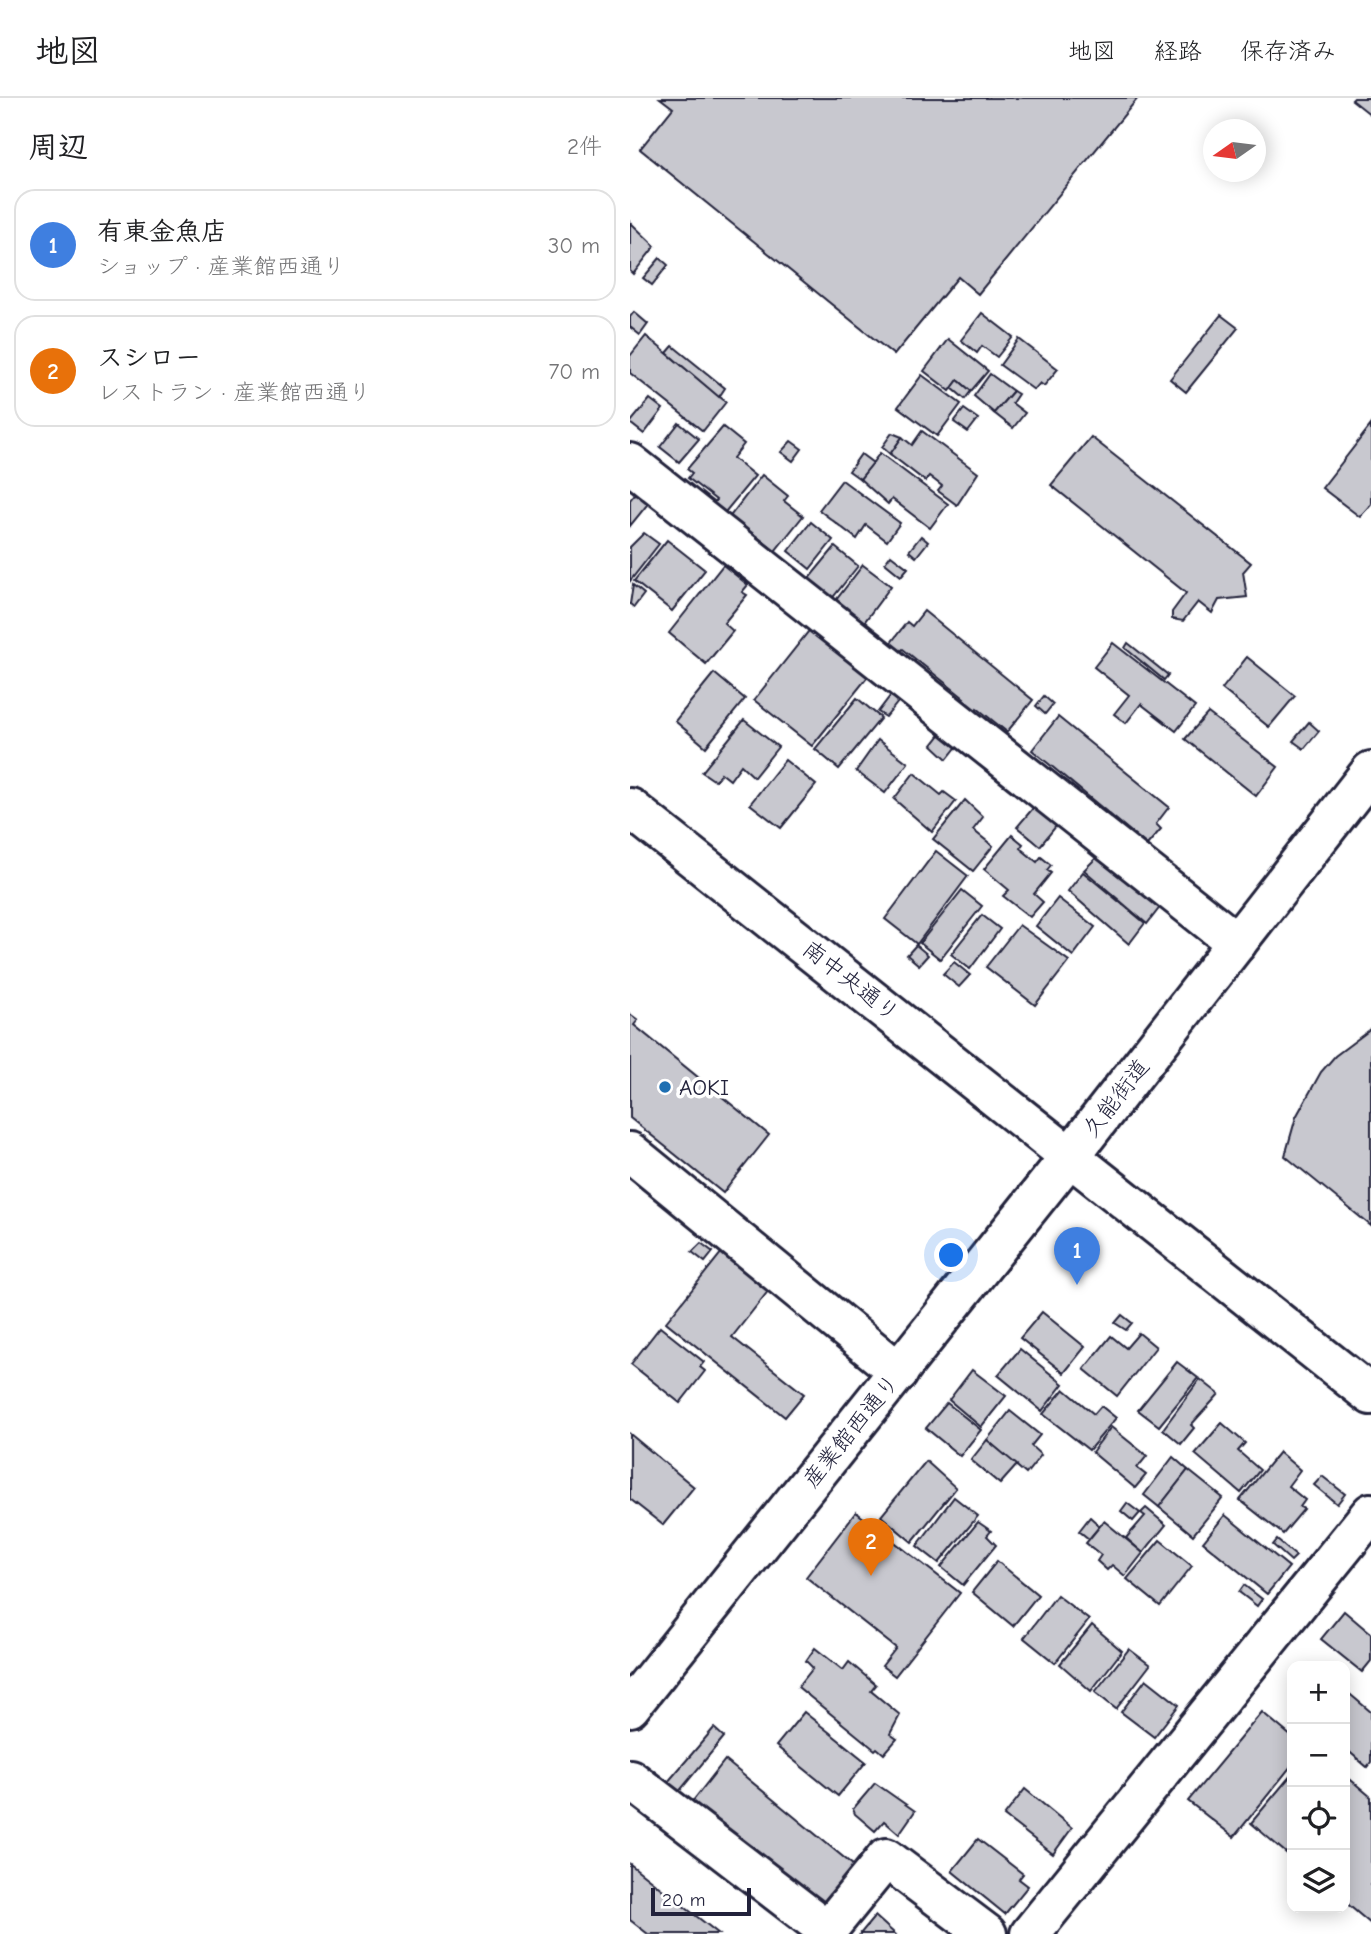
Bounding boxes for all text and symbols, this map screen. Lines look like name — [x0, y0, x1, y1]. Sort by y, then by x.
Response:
text: 地図 — [35, 32, 101, 70]
text: 地図 — [1068, 37, 1116, 65]
text: 経路 — [1154, 37, 1202, 65]
text: 保存済み — [1240, 37, 1336, 65]
north arrow — [1203, 119, 1266, 182]
text: 周辺 — [28, 130, 88, 165]
text: 2件 — [567, 133, 602, 160]
text: 有東金魚店 — [97, 217, 227, 247]
text: 1 — [48, 232, 58, 259]
text: 30 m — [548, 232, 600, 259]
text: ショップ · 産業館西通り — [97, 253, 346, 280]
text: スシロー — [97, 343, 201, 373]
text: 2 — [47, 358, 59, 385]
text: 70 m — [548, 358, 600, 385]
text: レストラン · 産業館西通り — [97, 379, 371, 406]
street label: 南中央通り — [797, 935, 905, 1027]
street label: 久能街道 — [1077, 1053, 1155, 1143]
place label: AOKI — [679, 1074, 729, 1101]
marker: AOKI — [657, 1079, 673, 1095]
pin: 1 — [1054, 1227, 1100, 1285]
your location — [934, 1238, 968, 1272]
street label: 産業館西通り — [797, 1369, 905, 1493]
pin: 2 — [848, 1518, 894, 1576]
map controls — [1287, 1661, 1350, 1913]
button: + — [1287, 1661, 1350, 1724]
button: − — [1287, 1724, 1350, 1787]
button: locate — [1287, 1787, 1350, 1850]
button: layers — [1287, 1850, 1350, 1913]
scale bar — [651, 1885, 751, 1917]
text: 20 m — [662, 1889, 706, 1911]

